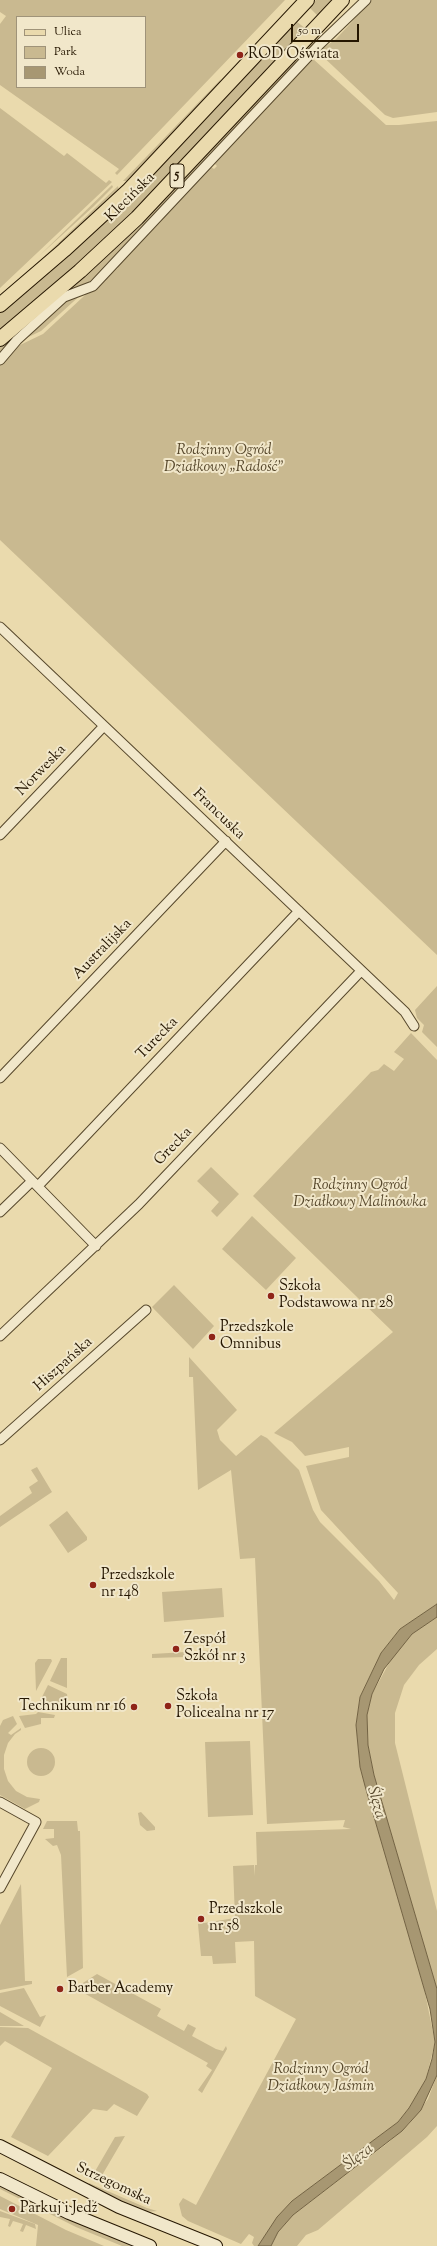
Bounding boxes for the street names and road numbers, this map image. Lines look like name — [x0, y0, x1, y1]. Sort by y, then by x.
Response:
road number: 5 — [170, 164, 184, 188]
street label: Klecińska — [102, 169, 160, 227]
street label: Norweska — [13, 742, 71, 800]
street label: Francuska — [188, 786, 248, 844]
street label: Australijska — [70, 916, 136, 984]
street label: Turecka — [133, 1014, 183, 1064]
street label: Grecka — [151, 1124, 197, 1170]
street label: Hiszpańska — [31, 1334, 97, 1396]
street label: Strzegomska — [72, 2160, 154, 2210]

